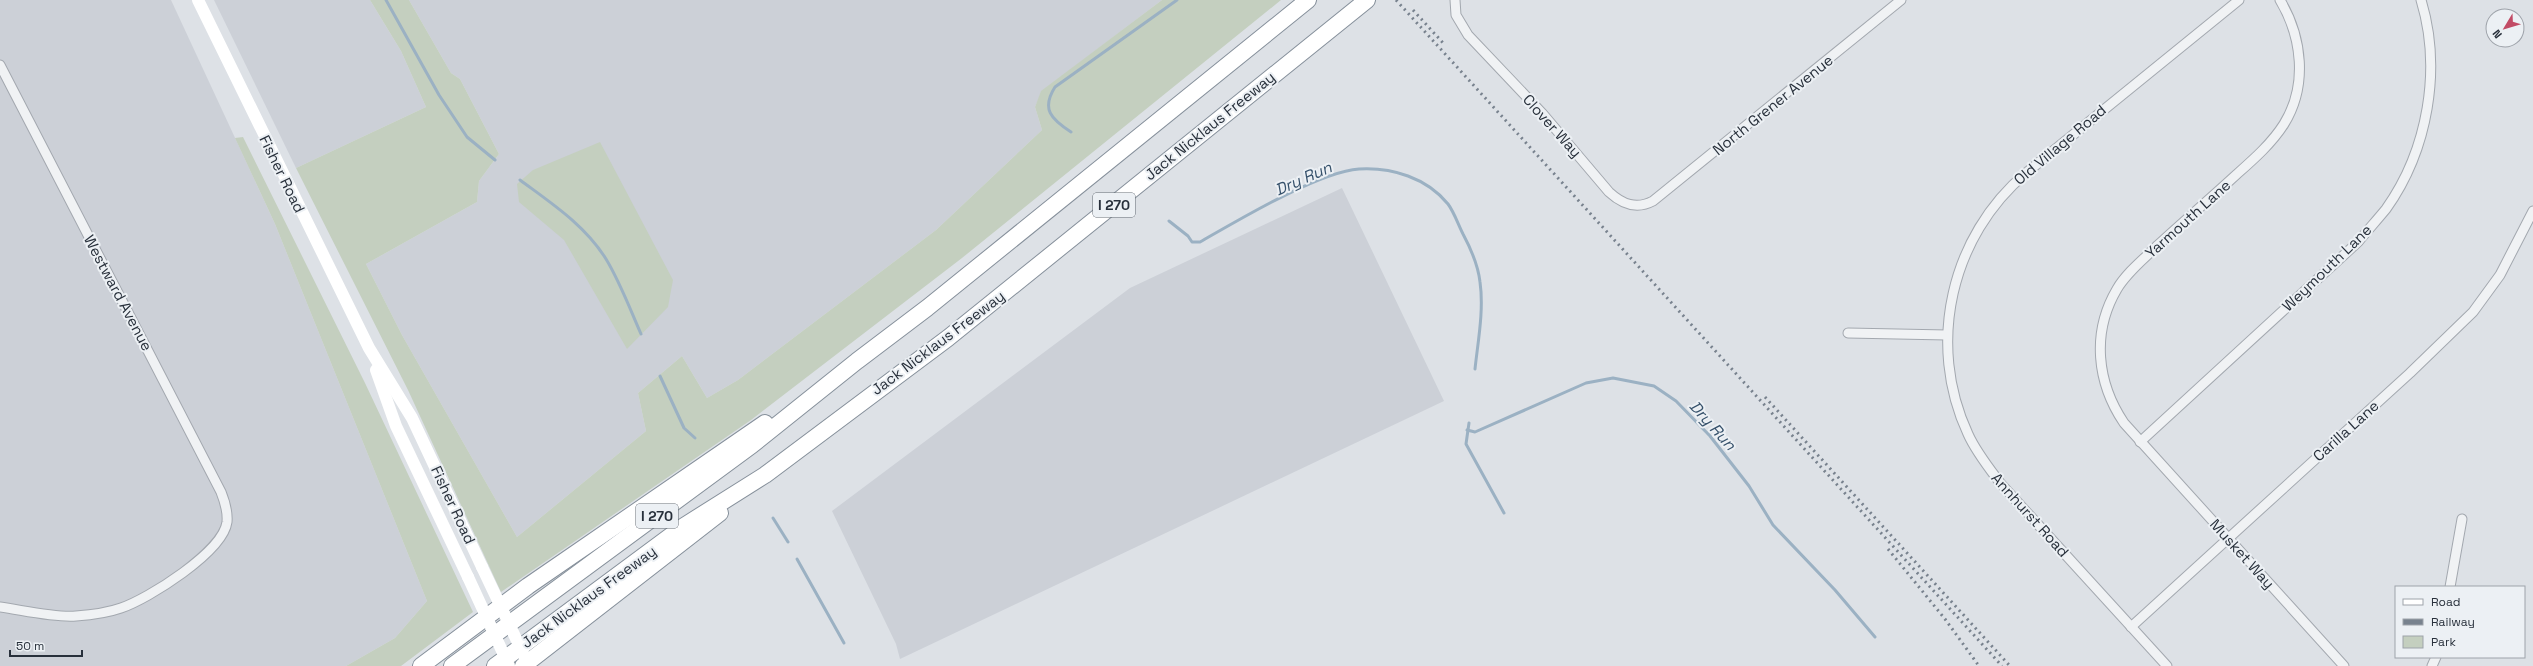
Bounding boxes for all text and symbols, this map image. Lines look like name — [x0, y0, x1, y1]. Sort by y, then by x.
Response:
north arrow — [2485, 8, 2525, 48]
text: N — [2489, 27, 2505, 41]
street label: North Grener Avenue — [1709, 50, 1837, 159]
street label: Jack Nicklaus Freeway — [1141, 67, 1279, 184]
street label: Clover Way — [1519, 90, 1586, 161]
street label: Old Village Road — [2010, 100, 2110, 189]
street label: Fisher Road — [255, 132, 309, 216]
water label: Dry Run — [1271, 156, 1336, 200]
street label: Yarmouth Lane — [2141, 175, 2234, 262]
road number: I 270 — [1093, 193, 1135, 217]
street label: Weymouth Lane — [2278, 220, 2375, 315]
street label: Westward Avenue — [80, 232, 157, 354]
street label: Jack Nicklaus Freeway — [867, 286, 1008, 399]
water label: Dry Run — [1685, 396, 1741, 456]
street label: Carilla Lane — [2309, 396, 2383, 465]
street label: Fisher Road — [427, 463, 480, 547]
street label: Annhurst Road — [1988, 469, 2073, 561]
road number: I 270 — [636, 504, 678, 528]
street label: Musket Way — [2206, 515, 2279, 593]
street label: Jack Nicklaus Freeway — [518, 541, 660, 652]
legend — [2395, 586, 2525, 658]
text: Road — [2431, 594, 2460, 610]
text: Railway — [2431, 614, 2475, 630]
scale bar — [10, 632, 82, 658]
text: Park — [2431, 634, 2456, 650]
text: 50 m — [16, 638, 44, 654]

